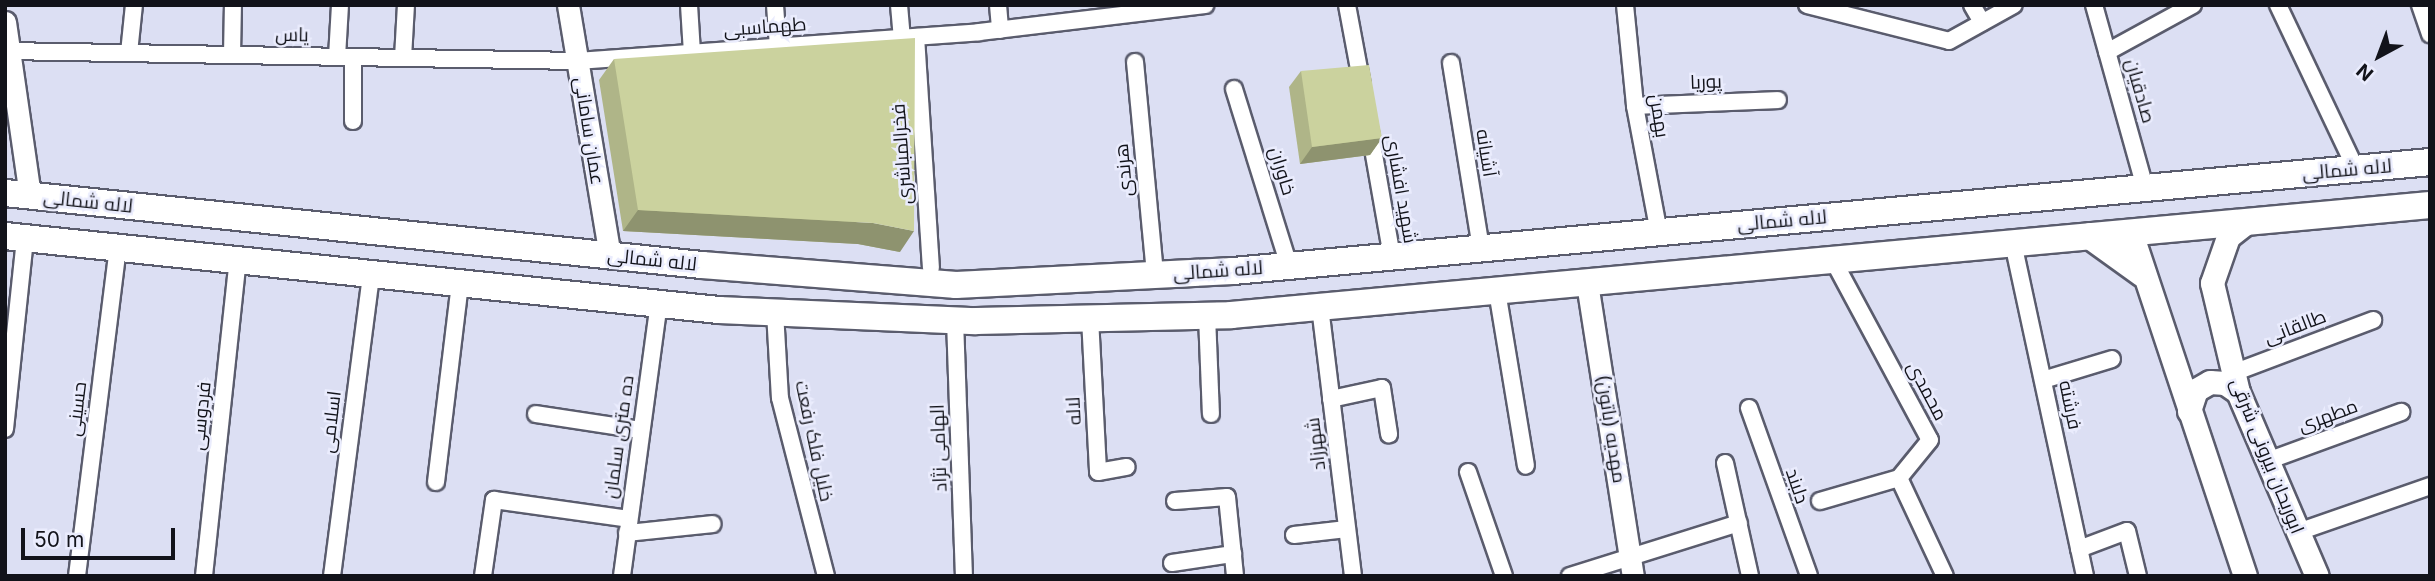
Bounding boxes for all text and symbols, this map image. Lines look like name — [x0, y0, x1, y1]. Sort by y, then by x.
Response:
street label: طهماسبی — [723, 13, 807, 41]
north arrow — [2344, 21, 2414, 91]
street label: یاس — [275, 23, 309, 47]
street label: صادقیان — [2120, 56, 2160, 126]
text: N — [2352, 59, 2378, 86]
street label: پوریا — [1690, 70, 1722, 94]
street label: عمان سامانی — [569, 76, 609, 186]
street label: بهمن — [1644, 93, 1674, 139]
street label: فخرالمباشری — [887, 103, 917, 205]
street label: آشیانه — [1471, 127, 1501, 179]
street label: شهید افشاری — [1380, 133, 1422, 245]
street label: هرندی — [1110, 143, 1138, 197]
street label: خاوران — [1264, 144, 1300, 198]
street label: لاله شمالی — [2301, 155, 2393, 185]
street label: لاله شمالی — [42, 186, 134, 218]
street label: لاله شمالی — [1736, 206, 1828, 236]
street label: لاله شمالی — [606, 244, 698, 276]
street label: لاله شمالی — [1172, 256, 1264, 286]
street label: طالقانی — [2261, 305, 2329, 349]
street label: محمدی — [1902, 358, 1952, 424]
street label: مهدیه (باتون) — [1591, 373, 1631, 485]
street label: ده متری سلمان — [599, 374, 639, 500]
street label: ابوریحان بیرونی شرقی — [2225, 375, 2309, 537]
street label: خلیل فلک رفعت — [790, 378, 838, 504]
street label: فرشته — [2054, 378, 2086, 432]
street label: حسینی — [62, 380, 92, 438]
street label: فردوسی — [186, 380, 216, 452]
street label: اسلامی — [316, 390, 346, 454]
street label: مطهری — [2295, 395, 2361, 437]
street label: لاله — [1062, 396, 1086, 426]
street label: الهامی نژاد — [926, 404, 952, 492]
street label: شهرزاد — [1301, 416, 1331, 472]
street label: دلبند — [1780, 465, 1814, 507]
scale bar — [24, 514, 178, 558]
text: 50 m — [34, 527, 84, 552]

